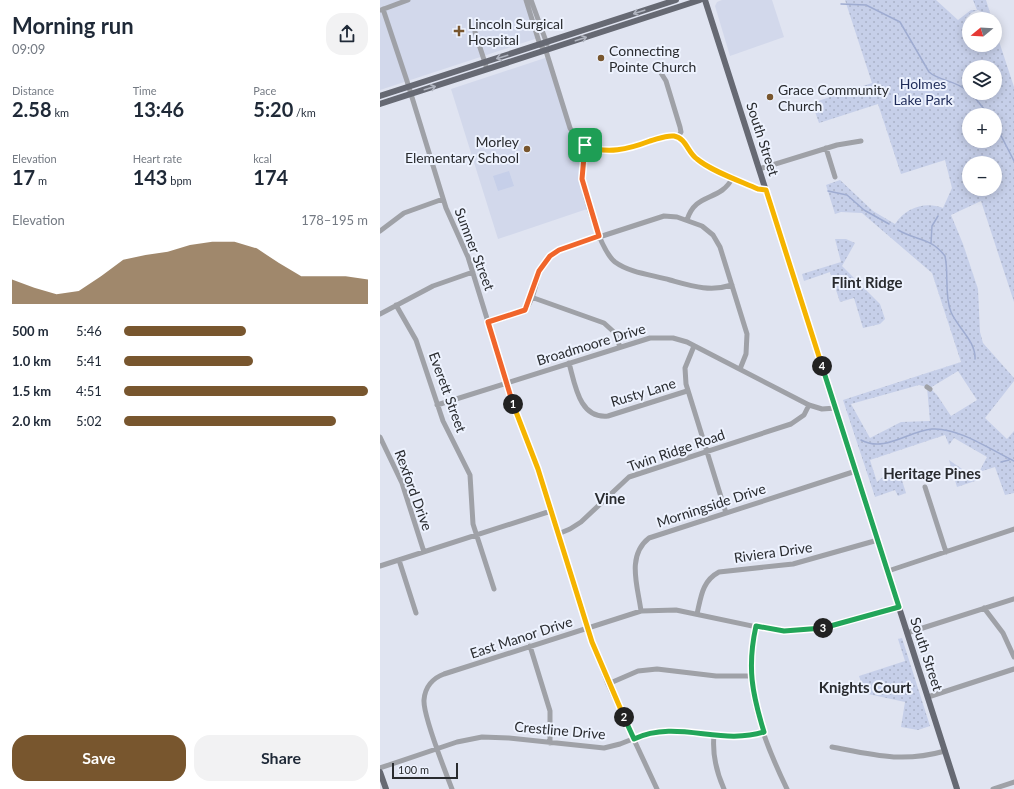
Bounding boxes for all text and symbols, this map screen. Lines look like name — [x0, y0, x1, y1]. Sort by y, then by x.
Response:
one-way arrow — [633, 9, 646, 16]
text: Morning run — [12, 12, 134, 39]
north arrow — [962, 12, 1002, 52]
map controls — [962, 12, 1002, 196]
button: share — [326, 13, 368, 55]
place label: Lincoln Surgical Hospital — [468, 15, 563, 48]
marker: Lincoln Surgical Hospital — [453, 25, 465, 37]
one-way arrow — [574, 35, 586, 43]
text: 09:09 — [12, 41, 45, 57]
place label: Connecting Pointe Church — [609, 42, 696, 75]
marker: Connecting Pointe Church — [596, 53, 606, 63]
one-way arrow — [496, 54, 509, 61]
button: layers — [962, 60, 1002, 100]
park label: Holmes Lake Park — [893, 75, 953, 108]
place label: Grace Community Church — [778, 81, 890, 114]
text: Distance — [12, 84, 54, 97]
text: Time — [133, 84, 157, 97]
text: Pace — [253, 84, 276, 97]
one-way arrow — [424, 84, 437, 91]
marker: Grace Community Church — [765, 92, 775, 102]
text: 2.58 — [12, 97, 52, 121]
text: 13:46 — [133, 97, 184, 121]
text: 5:20 — [253, 97, 293, 121]
street label: South Street — [743, 100, 783, 178]
text: km — [52, 106, 69, 119]
text: /km — [293, 106, 316, 119]
button: + — [962, 108, 1002, 148]
pin — [568, 128, 602, 162]
place label: Morley Elementary School — [405, 133, 520, 166]
icon: arrive — [574, 134, 596, 156]
marker: Morley Elementary School — [522, 144, 532, 154]
text: Elevation — [12, 152, 57, 165]
text: Heart rate — [133, 152, 182, 165]
text: kcal — [253, 152, 272, 165]
button: − — [962, 156, 1002, 196]
text: 17 — [12, 165, 35, 189]
text: 143 — [133, 165, 167, 189]
text: 174 — [253, 165, 288, 189]
text: m — [35, 174, 47, 187]
text: bpm — [167, 174, 192, 187]
street label: Sumner Street — [451, 205, 499, 293]
text: Elevation — [12, 212, 65, 228]
text: 178–195 m — [301, 212, 368, 228]
district label: Flint Ridge — [831, 273, 903, 291]
street label: Broadmoore Drive — [534, 319, 648, 369]
text: 500 m — [12, 323, 49, 339]
text: 5:46 — [76, 323, 102, 339]
street label: Everett Street — [426, 349, 470, 435]
text: 1.0 km — [12, 353, 51, 369]
text: 5:41 — [76, 353, 102, 369]
pin: 4 — [812, 356, 832, 376]
text: 4 — [819, 359, 825, 372]
street label: Rusty Lane — [608, 374, 678, 410]
text: 1.5 km — [12, 383, 51, 399]
text: 4:51 — [76, 383, 102, 399]
pin: 1 — [503, 394, 523, 414]
text: 1 — [510, 397, 516, 410]
text: 2.0 km — [12, 413, 51, 429]
text: 5:02 — [76, 413, 102, 429]
street label: Twin Ridge Road — [625, 425, 727, 475]
street label: Rexford Drive — [392, 447, 436, 533]
district label: Heritage Pines — [883, 464, 981, 482]
street label: Morningside Drive — [654, 479, 768, 531]
district label: Vine — [594, 489, 625, 507]
street label: Riviera Drive — [733, 538, 813, 566]
street label: East Manor Drive — [468, 612, 574, 662]
street label: South Street — [907, 615, 947, 693]
pin: 3 — [813, 618, 833, 638]
text: 3 — [820, 621, 826, 634]
district label: Knights Court — [819, 678, 912, 696]
pin: 2 — [614, 707, 634, 727]
text: 2 — [621, 710, 627, 723]
street label: Crestline Drive — [514, 718, 606, 742]
button: Save — [12, 735, 186, 781]
button: Share — [194, 735, 368, 781]
scale bar — [392, 761, 458, 780]
text: 100 m — [398, 763, 429, 776]

